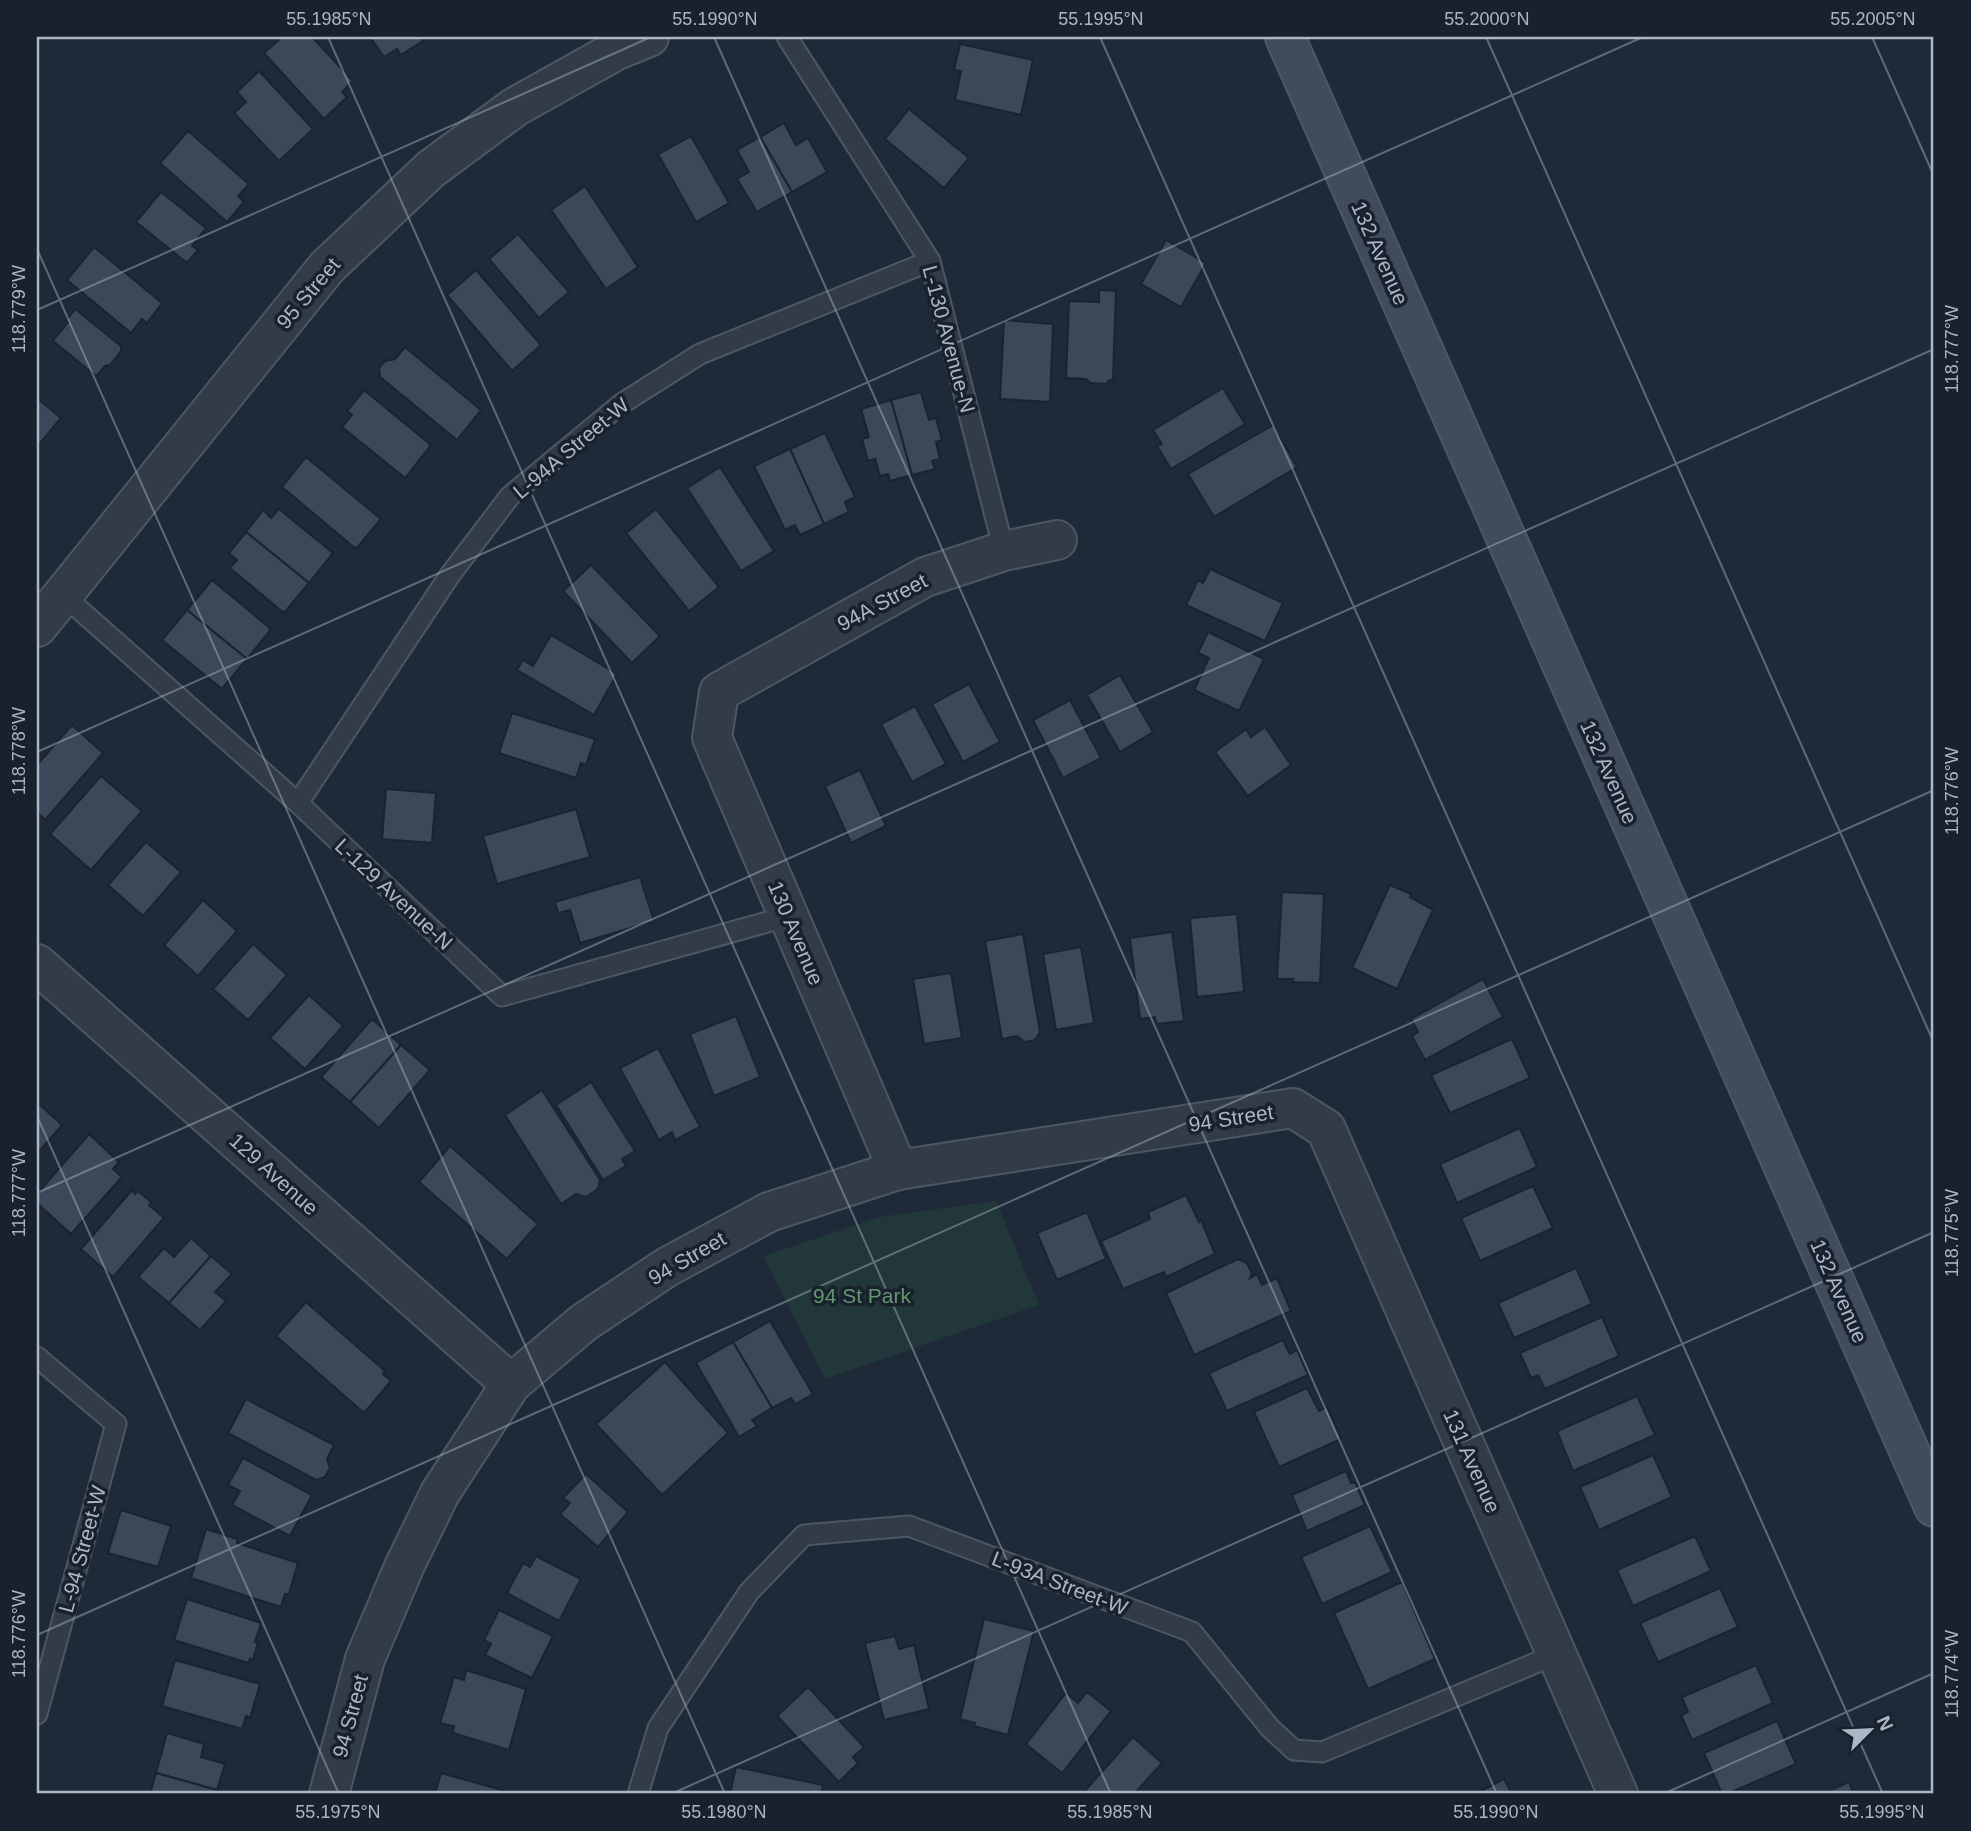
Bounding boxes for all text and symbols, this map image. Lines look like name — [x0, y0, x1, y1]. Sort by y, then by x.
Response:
text: 55.1985°N — [286, 9, 372, 29]
text: 55.1990°N — [672, 9, 758, 29]
text: 55.1995°N — [1058, 9, 1144, 29]
text: 55.2000°N — [1444, 9, 1530, 29]
text: 55.2005°N — [1830, 9, 1916, 29]
street label: 132 Avenue — [1347, 198, 1413, 308]
street label: 95 Street — [272, 253, 344, 333]
street label: L-130 Avenue-N — [918, 263, 980, 415]
text: 118.779°W — [9, 265, 29, 353]
text: 118.777°W — [1942, 305, 1962, 393]
street label: L-94A Street-W — [509, 393, 634, 503]
street label: 94A Street — [833, 569, 931, 635]
text: 118.778°W — [9, 707, 29, 795]
street label: 132 Avenue — [1576, 717, 1642, 827]
text: 118.776°W — [1942, 747, 1962, 835]
street label: L-129 Avenue-N — [331, 834, 457, 954]
street label: 130 Avenue — [764, 878, 828, 988]
street label: 94 Street — [1187, 1100, 1275, 1136]
street label: 129 Avenue — [225, 1128, 323, 1220]
text: 118.777°W — [9, 1149, 29, 1237]
text: 118.775°W — [1942, 1189, 1962, 1277]
street label: 94 Street — [644, 1227, 730, 1289]
street label: 132 Avenue — [1806, 1236, 1872, 1346]
park label: 94 St Park — [813, 1284, 912, 1307]
street label: 131 Avenue — [1439, 1406, 1505, 1516]
street label: L-94 Street-W — [54, 1483, 110, 1615]
street label: L-93A Street-W — [989, 1547, 1131, 1620]
text: 118.776°W — [9, 1590, 29, 1678]
text: 118.774°W — [1942, 1630, 1962, 1718]
street label: 94 Street — [328, 1672, 372, 1760]
north arrow — [1834, 1694, 1904, 1764]
text: N — [1873, 1713, 1897, 1734]
text: 55.1975°N — [295, 1802, 381, 1822]
text: 55.1980°N — [681, 1802, 767, 1822]
text: 55.1985°N — [1067, 1802, 1153, 1822]
text: 55.1990°N — [1453, 1802, 1539, 1822]
text: 55.1995°N — [1839, 1802, 1925, 1822]

